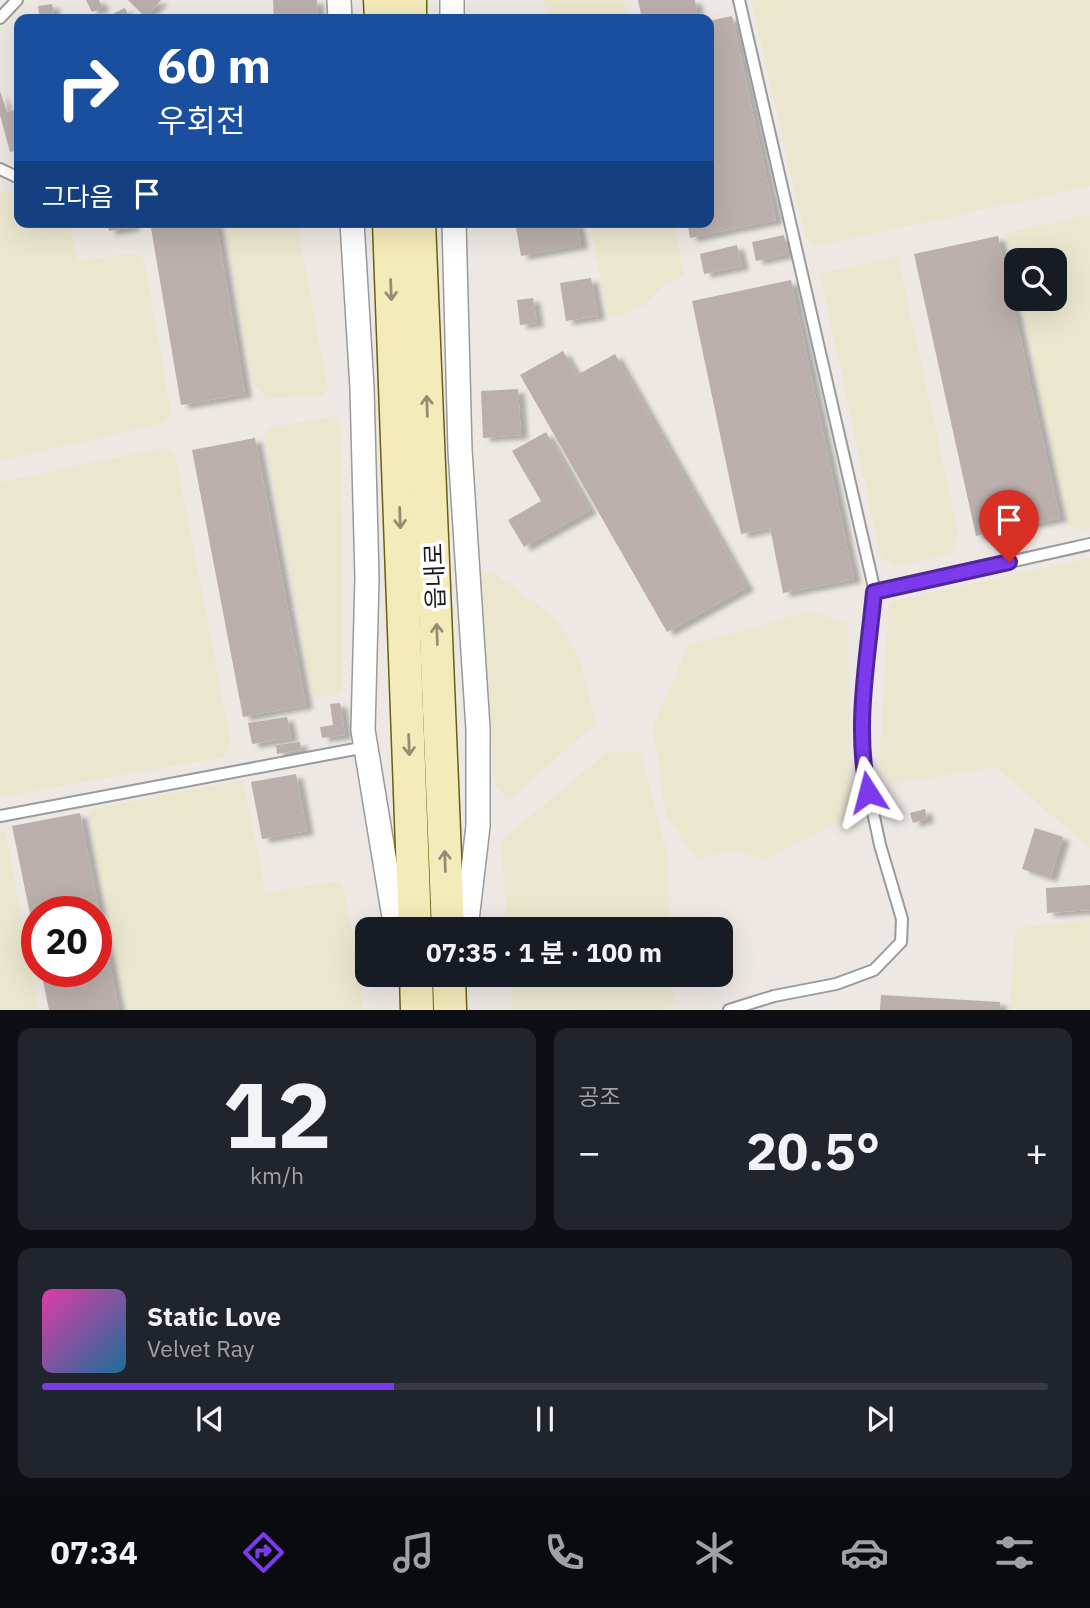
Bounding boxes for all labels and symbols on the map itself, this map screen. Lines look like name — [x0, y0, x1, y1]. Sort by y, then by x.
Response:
one-way arrow — [385, 279, 398, 302]
one-way arrow — [421, 395, 434, 418]
pin — [979, 490, 1039, 562]
one-way arrow — [394, 506, 407, 529]
street label: 읍내로 — [417, 542, 451, 610]
one-way arrow — [430, 622, 443, 645]
one-way arrow — [402, 733, 416, 756]
position arrow — [831, 755, 905, 829]
one-way arrow — [439, 850, 452, 873]
speed limit sign: 20 — [21, 896, 112, 987]

